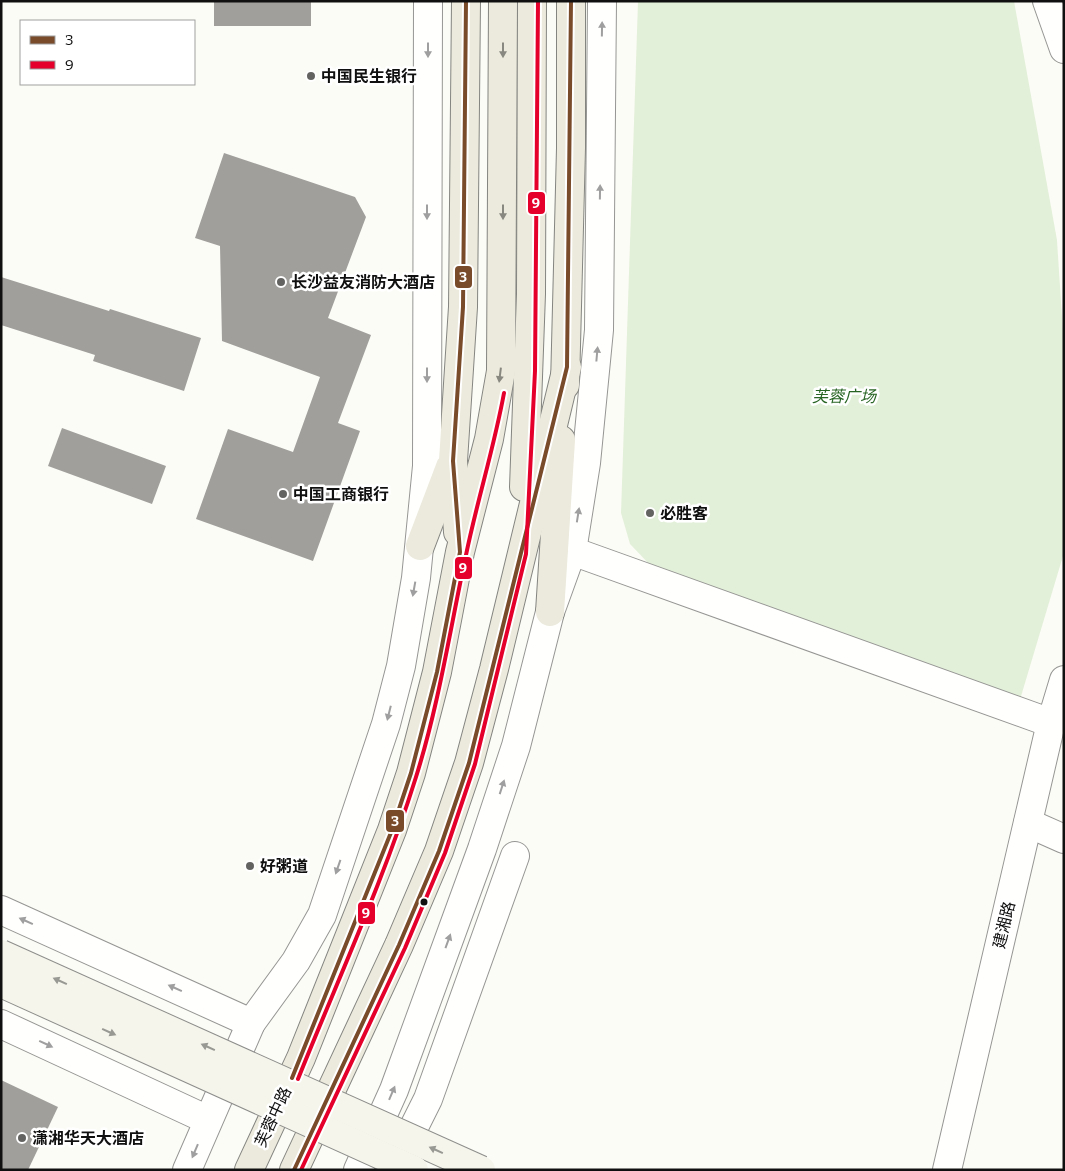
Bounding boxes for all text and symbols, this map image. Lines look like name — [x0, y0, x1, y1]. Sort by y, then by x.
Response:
legend — [20, 20, 195, 85]
one-way arrow — [598, 21, 606, 37]
text: 3 — [65, 31, 74, 49]
one-way arrow — [424, 42, 432, 58]
one-way arrow — [499, 42, 507, 58]
text: 9 — [65, 56, 74, 74]
place label: 中国民生银行 — [321, 67, 417, 86]
marker: 中国民生银行 — [305, 70, 317, 82]
one-way arrow — [597, 184, 605, 200]
line badge: 9 — [527, 191, 546, 215]
text: 9 — [532, 195, 540, 212]
one-way arrow — [423, 205, 431, 221]
one-way arrow — [499, 205, 507, 221]
line badge: 3 — [454, 265, 473, 289]
text: 3 — [459, 269, 467, 286]
place label: 长沙益友消防大酒店 — [291, 273, 435, 292]
marker: 长沙益友消防大酒店 — [275, 276, 287, 288]
one-way arrow — [593, 346, 601, 362]
one-way arrow — [423, 367, 431, 383]
one-way arrow — [496, 367, 504, 383]
park label: 芙蓉广场 — [812, 387, 878, 406]
place label: 中国工商银行 — [293, 485, 389, 504]
marker: 中国工商银行 — [277, 488, 289, 500]
place label: 必胜客 — [660, 504, 708, 523]
one-way arrow — [574, 507, 582, 523]
marker: 必胜客 — [644, 507, 656, 519]
line badge: 9 — [454, 556, 473, 580]
text: 9 — [459, 560, 467, 577]
one-way arrow — [409, 582, 417, 598]
one-way arrow — [385, 705, 393, 720]
one-way arrow — [499, 780, 506, 795]
line badge: 3 — [385, 809, 405, 833]
text: 3 — [391, 813, 399, 830]
place label: 好粥道 — [260, 857, 308, 876]
marker: 好粥道 — [244, 860, 256, 872]
one-way arrow — [334, 860, 342, 875]
unlabelled marker — [419, 897, 429, 907]
street label: 建湘路 — [989, 899, 1019, 951]
line badge: 9 — [357, 901, 376, 925]
text: 9 — [362, 905, 370, 922]
one-way arrow — [19, 917, 33, 925]
one-way arrow — [445, 933, 452, 948]
one-way arrow — [53, 976, 67, 984]
one-way arrow — [168, 984, 182, 992]
one-way arrow — [102, 1028, 116, 1036]
one-way arrow — [38, 1040, 53, 1049]
one-way arrow — [201, 1043, 215, 1051]
street label: 芙蓉中路 — [251, 1084, 295, 1150]
one-way arrow — [389, 1086, 397, 1100]
place label: 潇湘华天大酒店 — [32, 1129, 144, 1148]
marker: 潇湘华天大酒店 — [16, 1132, 28, 1144]
one-way arrow — [190, 1144, 198, 1158]
one-way arrow — [429, 1145, 443, 1153]

